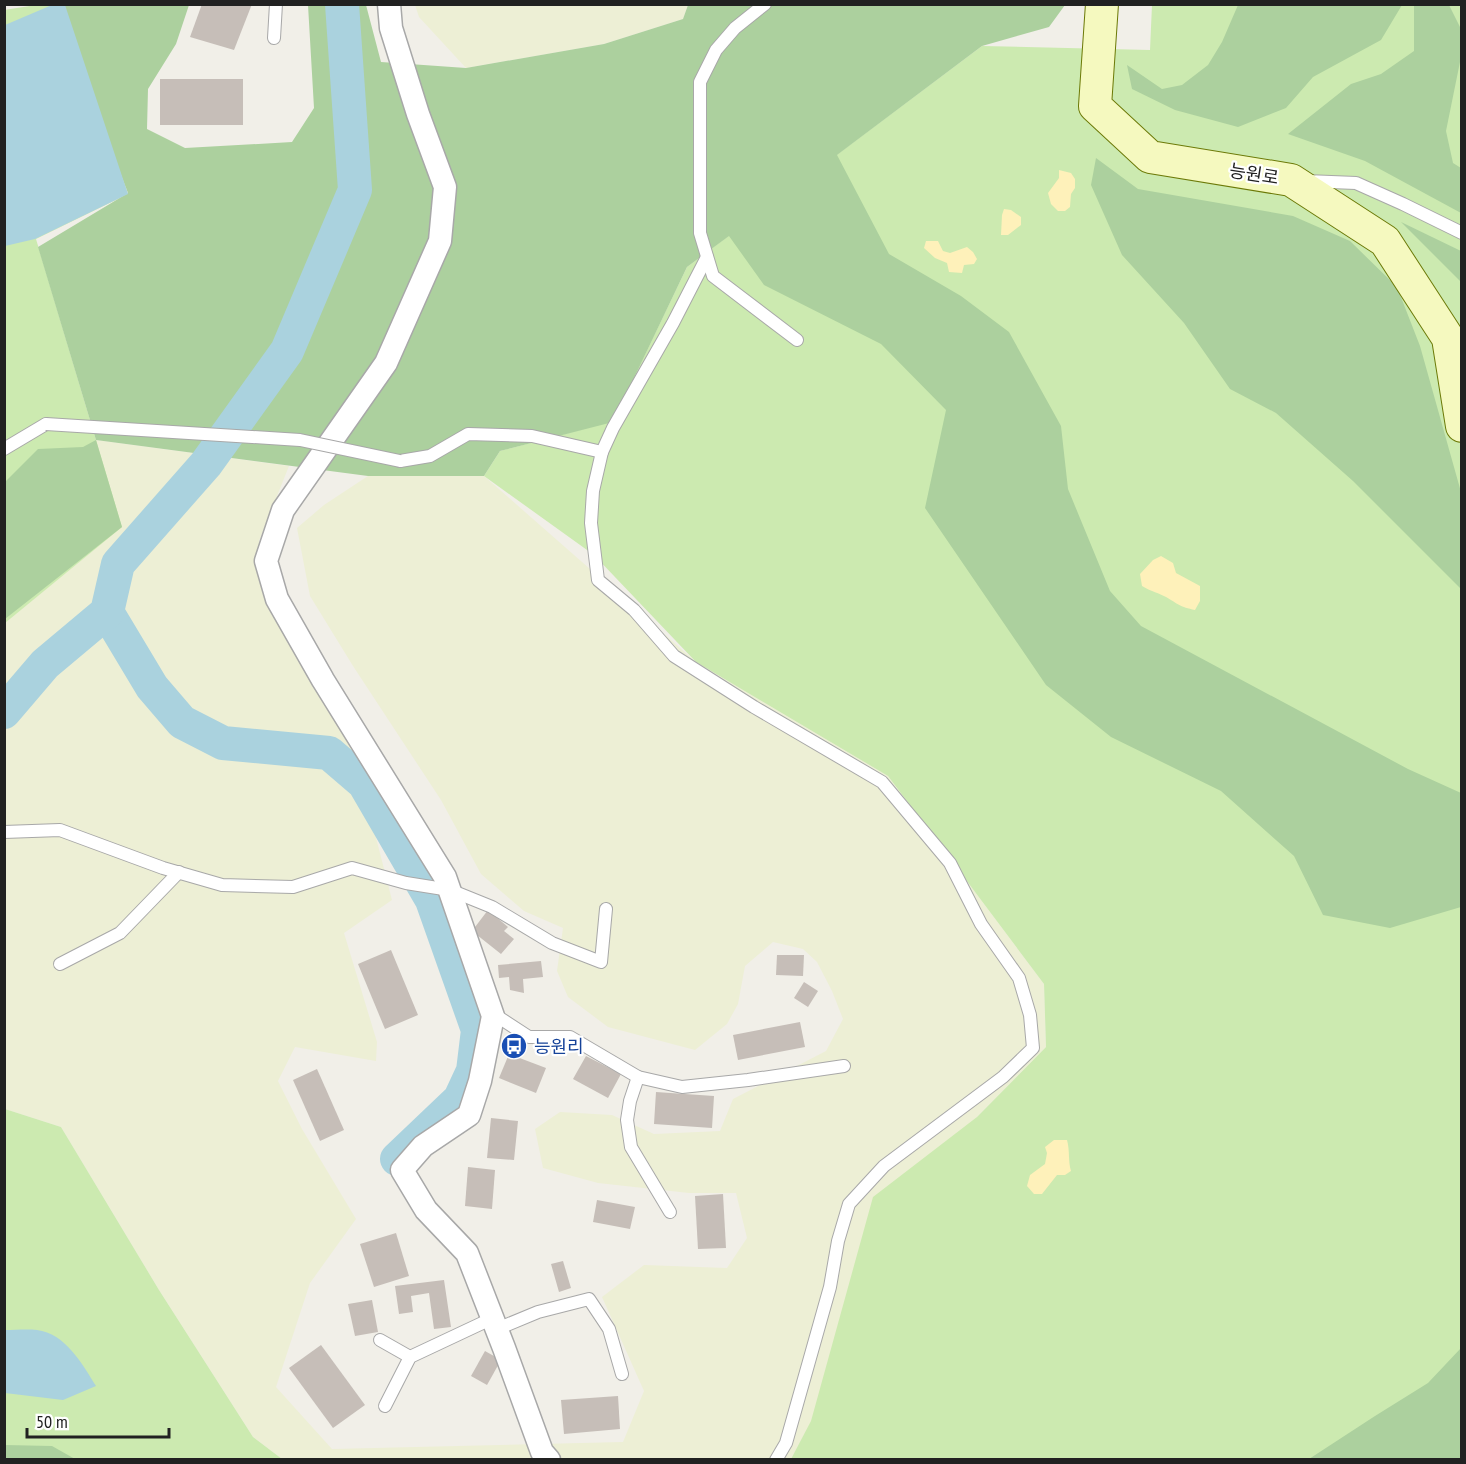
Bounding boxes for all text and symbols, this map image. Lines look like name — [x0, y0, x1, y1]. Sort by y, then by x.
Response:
street label: 능원로 — [1228, 159, 1280, 189]
bus stop icon: 능원리 — [499, 1031, 529, 1061]
place label: 능원리 — [534, 1035, 584, 1058]
scale bar — [27, 1401, 170, 1439]
text: 50 m — [36, 1410, 68, 1433]

